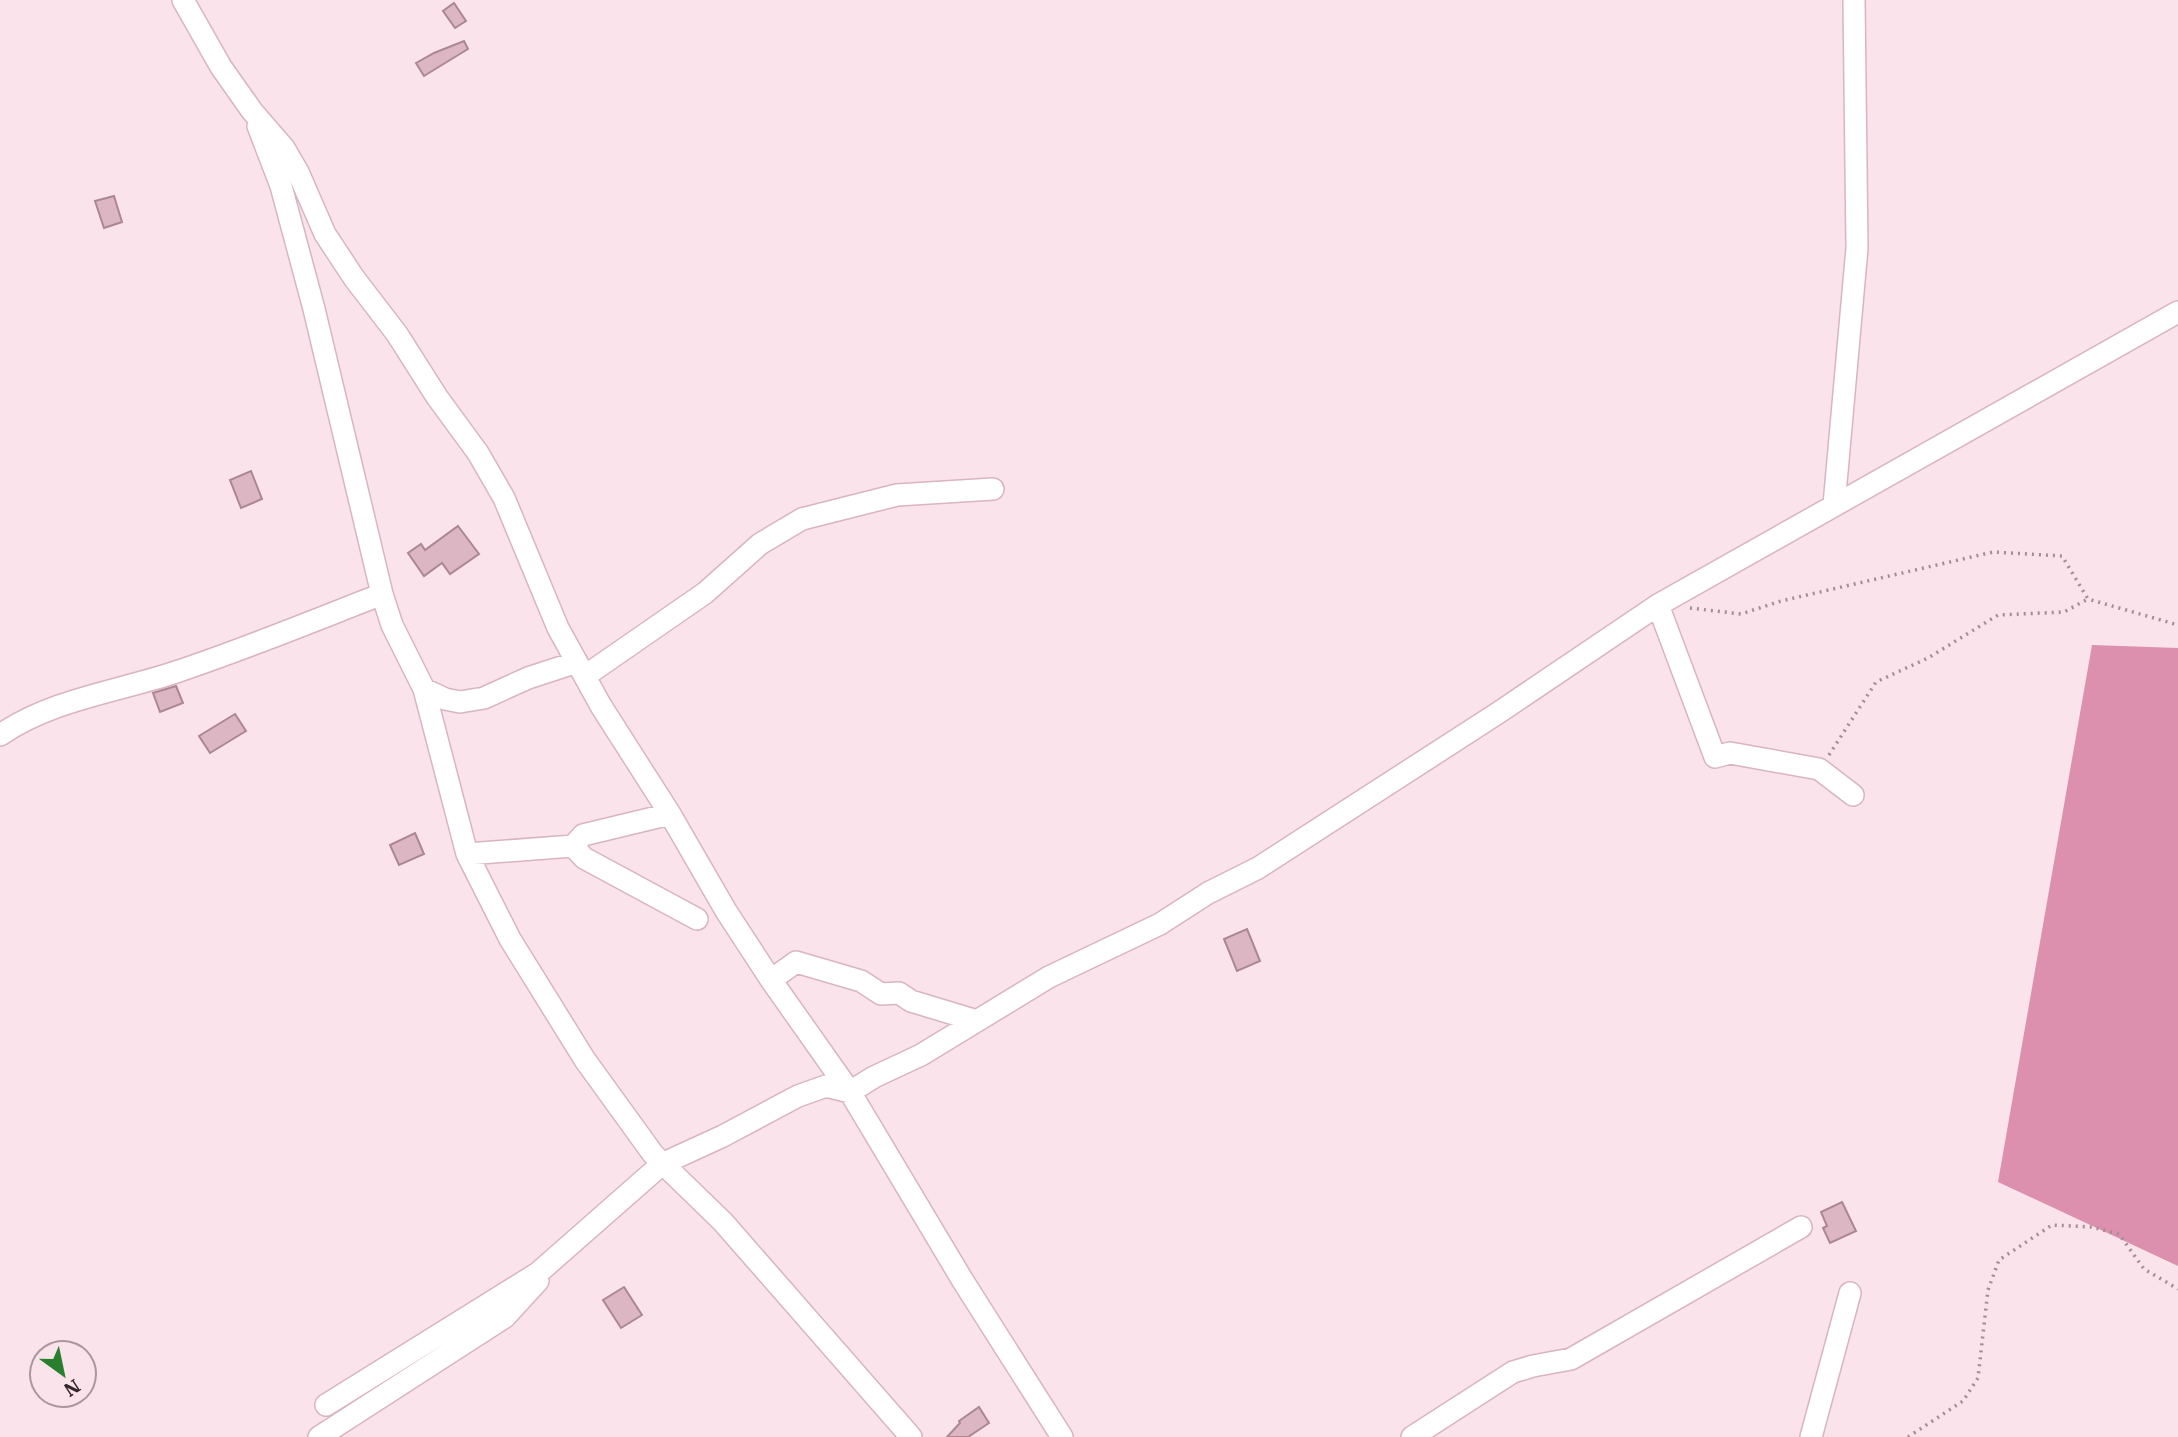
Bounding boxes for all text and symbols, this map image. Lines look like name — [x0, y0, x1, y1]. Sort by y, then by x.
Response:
north arrow — [28, 1339, 98, 1409]
text: N — [59, 1374, 85, 1402]

